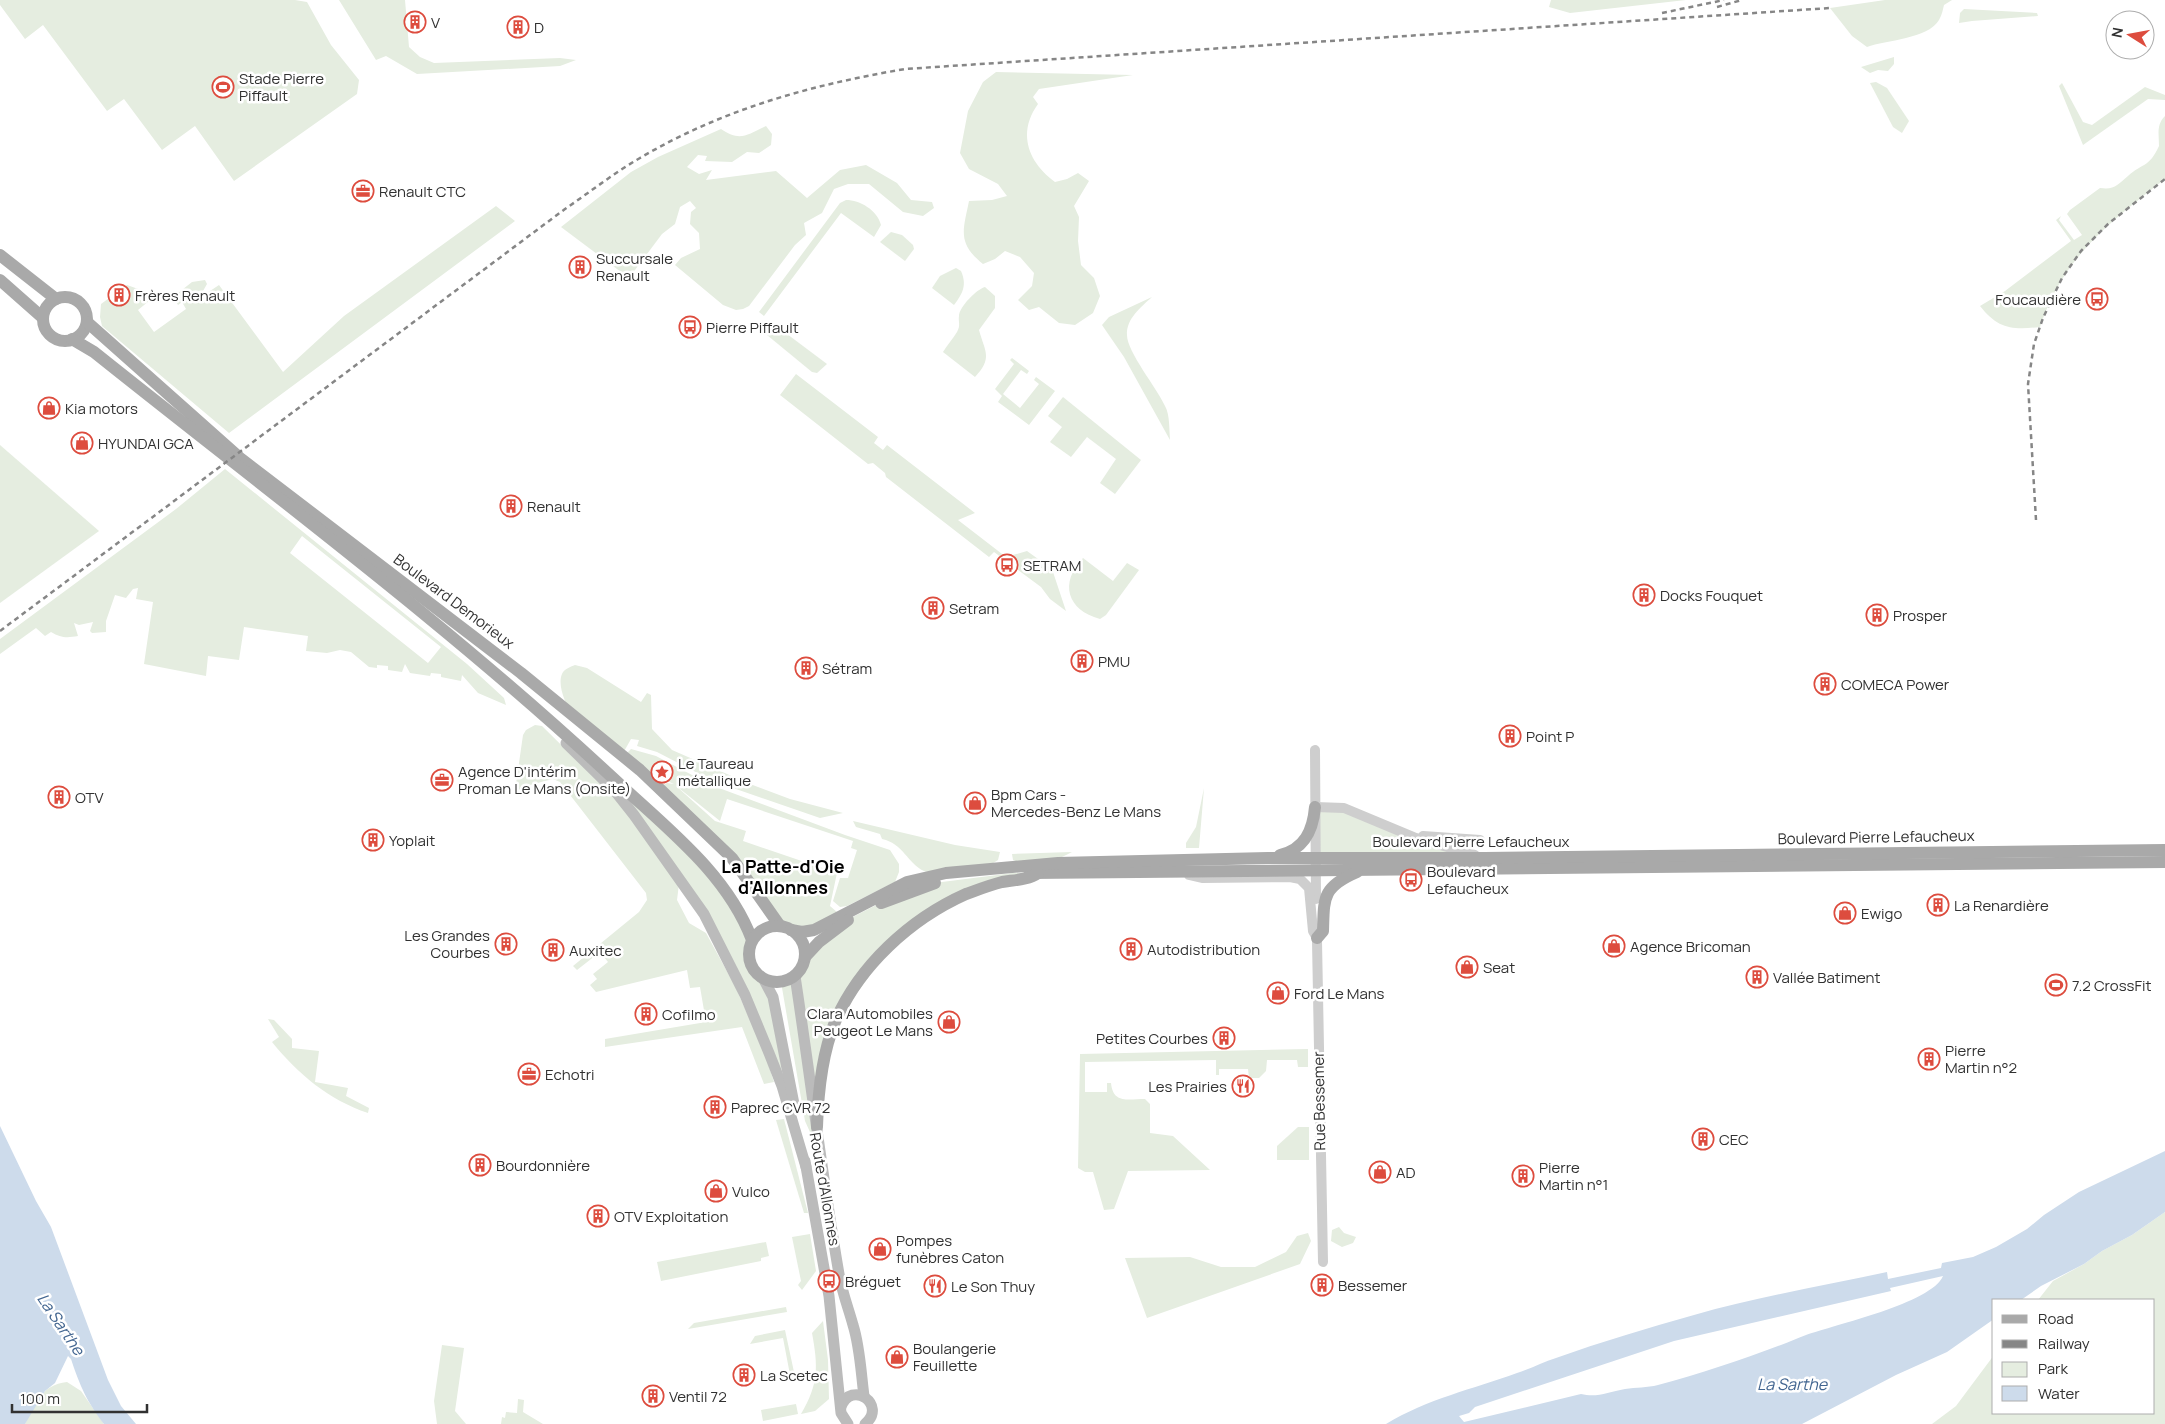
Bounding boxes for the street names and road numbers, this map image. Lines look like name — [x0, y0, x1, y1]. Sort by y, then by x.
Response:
street label: Boulevard Demorieux — [389, 549, 519, 653]
street label: Boulevard Pierre Lefaucheux — [1777, 825, 1975, 849]
street label: Boulevard Pierre Lefaucheux — [1373, 831, 1570, 852]
street label: Rue Bessemer — [1308, 1051, 1330, 1151]
street label: Route d'Allonnes — [805, 1131, 845, 1247]

